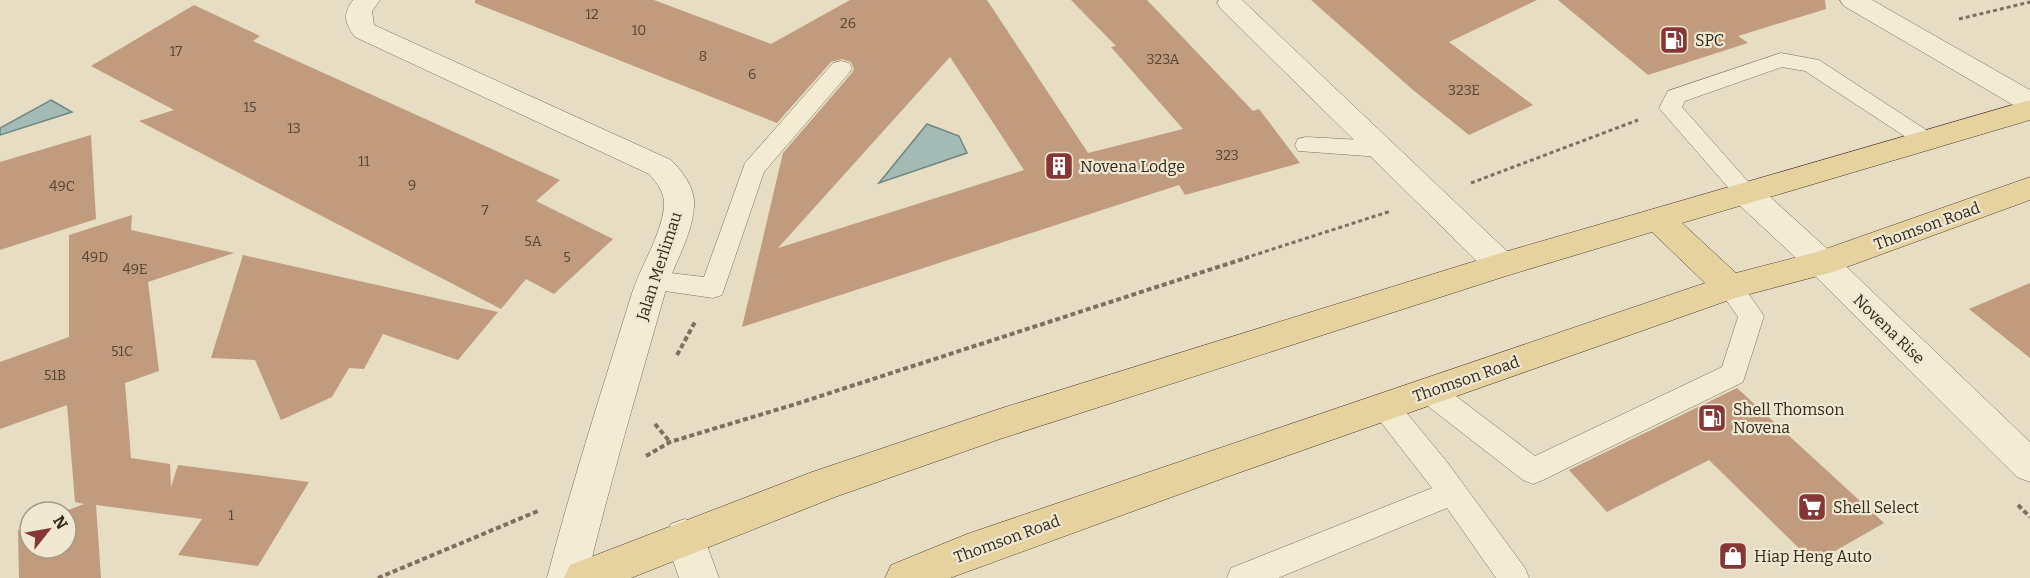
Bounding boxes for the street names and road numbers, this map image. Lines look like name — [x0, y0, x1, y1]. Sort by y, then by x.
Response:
street label: Thomson Road — [1871, 198, 1983, 254]
street label: Jalan Merlimau — [632, 209, 686, 324]
street label: Novena Rise — [1849, 290, 1929, 368]
street label: Thomson Road — [1410, 352, 1522, 406]
street label: Thomson Road — [951, 511, 1063, 567]

